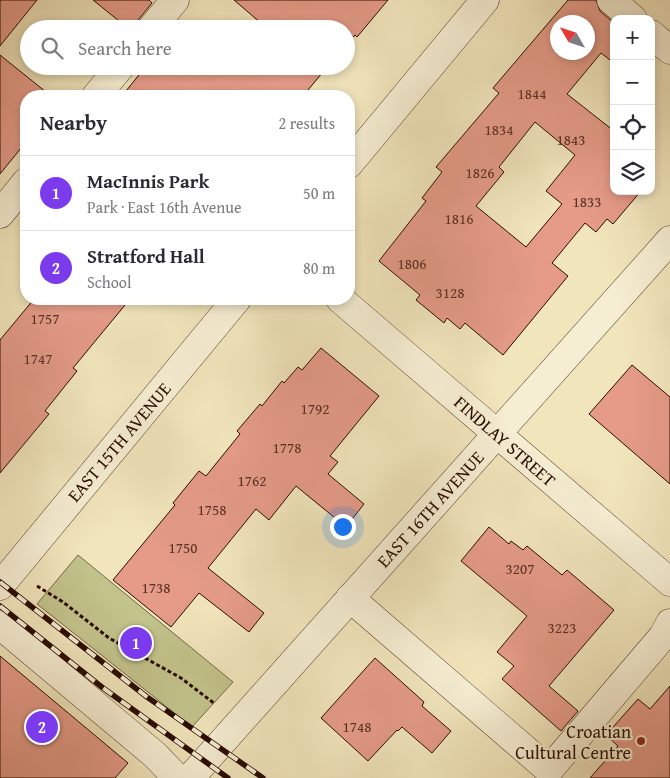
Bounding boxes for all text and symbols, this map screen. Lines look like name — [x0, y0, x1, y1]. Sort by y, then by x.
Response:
north arrow — [550, 15, 595, 60]
map controls — [610, 15, 655, 195]
button: + — [610, 15, 655, 60]
search box — [20, 20, 355, 75]
icon: search — [38, 34, 66, 62]
text: Search here — [78, 34, 172, 62]
button: − — [610, 60, 655, 105]
house number: 1844 — [518, 83, 546, 104]
button: locate — [610, 105, 655, 150]
text: Nearby — [40, 107, 107, 138]
text: 2 results — [278, 111, 335, 135]
house number: 1834 — [485, 119, 513, 140]
house number: 1843 — [557, 129, 585, 150]
button: layers — [610, 150, 655, 195]
house number: 1826 — [466, 162, 494, 183]
text: MacInnis Park — [87, 167, 209, 195]
text: 1 — [52, 181, 60, 205]
text: 50 m — [303, 181, 335, 205]
house number: 1833 — [573, 191, 601, 212]
text: Park · East 16th Avenue — [87, 195, 242, 219]
house number: 1816 — [445, 208, 473, 229]
text: Stratford Hall — [87, 242, 205, 270]
house number: 1806 — [398, 253, 426, 274]
text: 2 — [52, 256, 60, 280]
text: 80 m — [303, 256, 335, 280]
text: School — [87, 270, 131, 294]
house number: 3128 — [436, 282, 464, 303]
house number: 1757 — [31, 308, 59, 329]
house number: 1747 — [24, 348, 52, 369]
street label: EAST 15TH AVENUE — [61, 376, 177, 508]
street label: FINDLAY STREET — [448, 389, 562, 493]
house number: 1792 — [301, 398, 329, 419]
house number: 1778 — [273, 437, 301, 458]
street label: EAST 16TH AVENUE — [370, 444, 490, 574]
house number: 1762 — [238, 470, 266, 491]
house number: 1758 — [198, 499, 226, 520]
your location — [330, 514, 356, 540]
house number: 1750 — [169, 537, 197, 558]
house number: 3207 — [506, 558, 534, 579]
house number: 1738 — [142, 577, 170, 598]
house number: 3223 — [548, 617, 576, 638]
pin: 1 — [120, 624, 152, 662]
pin: 2 — [26, 708, 58, 746]
house number: 1748 — [343, 716, 371, 737]
place label: Croatian Cultural Centre — [515, 718, 631, 766]
marker: Croatian Cultural Centre — [635, 735, 647, 747]

